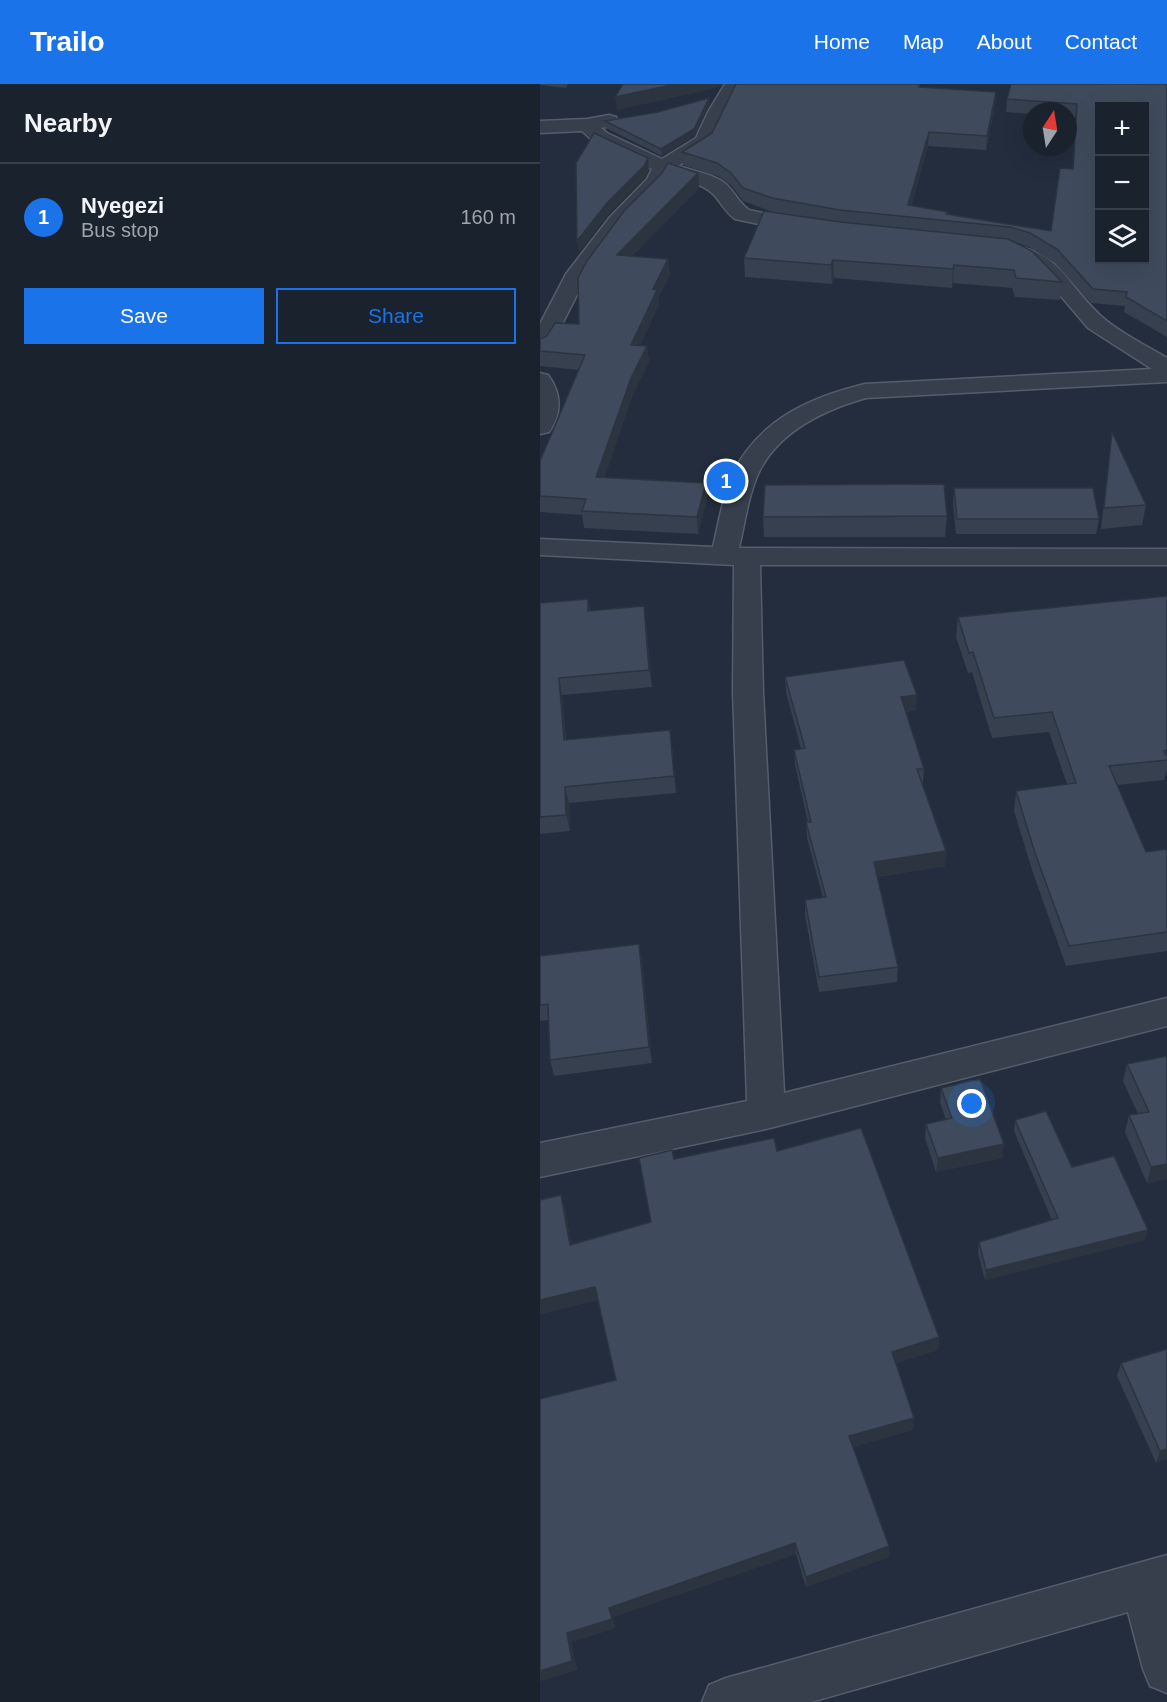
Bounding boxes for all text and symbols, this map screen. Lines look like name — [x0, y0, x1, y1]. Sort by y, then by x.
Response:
text: Trailo — [30, 26, 105, 57]
text: Home — [814, 30, 870, 53]
text: Map — [903, 30, 944, 53]
text: About — [977, 30, 1032, 53]
text: Contact — [1065, 30, 1137, 53]
north arrow — [1023, 102, 1077, 156]
map controls — [1095, 102, 1149, 264]
button: + — [1095, 102, 1149, 156]
text: Nearby — [24, 108, 112, 138]
button: − — [1095, 156, 1149, 210]
text: Nyegezi — [81, 193, 164, 218]
text: 1 — [38, 206, 49, 228]
text: 160 m — [460, 206, 516, 228]
button: layers — [1095, 210, 1149, 264]
text: Bus stop — [81, 219, 159, 241]
button: Save — [24, 288, 264, 344]
button: Share — [276, 288, 516, 344]
pin: 1 — [706, 458, 746, 504]
your location — [957, 1089, 986, 1118]

